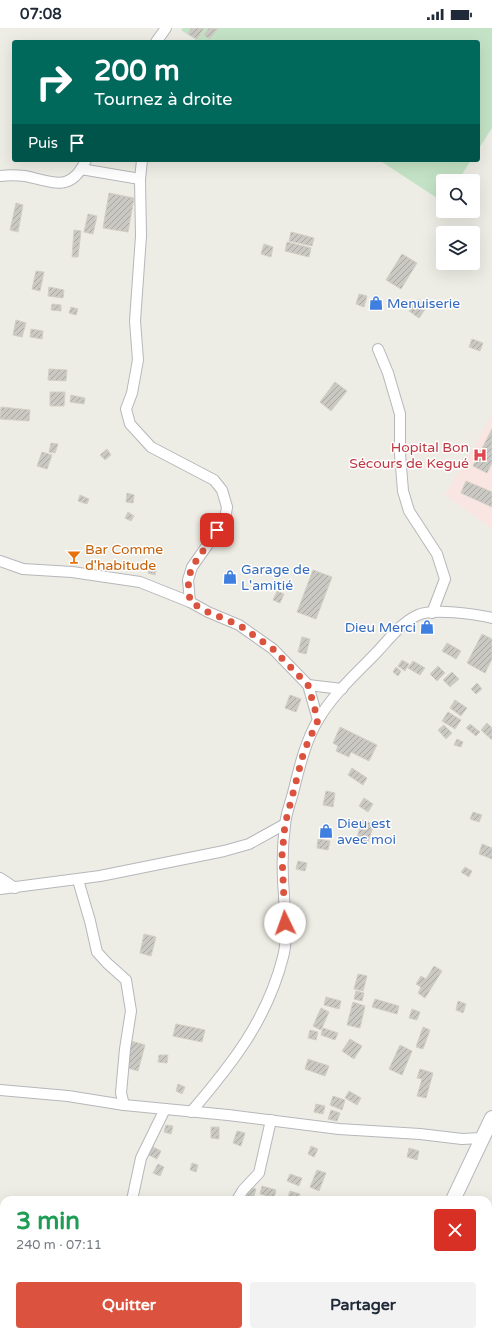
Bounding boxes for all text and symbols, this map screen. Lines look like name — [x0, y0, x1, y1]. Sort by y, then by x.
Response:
text: 07:08 — [20, 5, 62, 23]
text: 200 m — [94, 54, 180, 88]
icon: right — [28, 56, 80, 108]
text: Tournez à droite — [94, 88, 233, 110]
icon: arrive — [66, 132, 88, 154]
text: Puis — [28, 134, 58, 152]
map controls — [436, 174, 480, 270]
button: search — [436, 174, 480, 218]
button: layers — [436, 226, 480, 270]
shop icon: Menuiserie — [368, 295, 384, 311]
place label: Menuiserie — [387, 295, 460, 312]
place label: Hopital Bon Sécours de Kegué — [349, 439, 469, 472]
hospital icon: Hopital Bon Sécours de Kegué — [472, 447, 488, 463]
pin — [200, 513, 234, 547]
icon: arrive — [206, 519, 228, 541]
place label: Bar Comme d'habitude — [85, 541, 163, 574]
bar icon: Bar Comme d'habitude — [66, 549, 82, 565]
place label: Garage de L'amitié — [241, 561, 310, 594]
shop icon: Garage de L'amitié — [222, 569, 238, 585]
place label: Dieu Merci — [345, 619, 416, 636]
shop icon: Dieu Merci — [419, 619, 435, 635]
place label: Dieu est avec moi — [337, 815, 396, 848]
shop icon: Dieu est avec moi — [318, 823, 334, 839]
position arrow — [264, 902, 306, 944]
text: 3 min — [16, 1207, 80, 1236]
button: close — [434, 1209, 476, 1251]
text: 240 m · 07:11 — [16, 1237, 102, 1253]
button: Quitter — [16, 1282, 242, 1328]
button: Partager — [250, 1282, 476, 1328]

